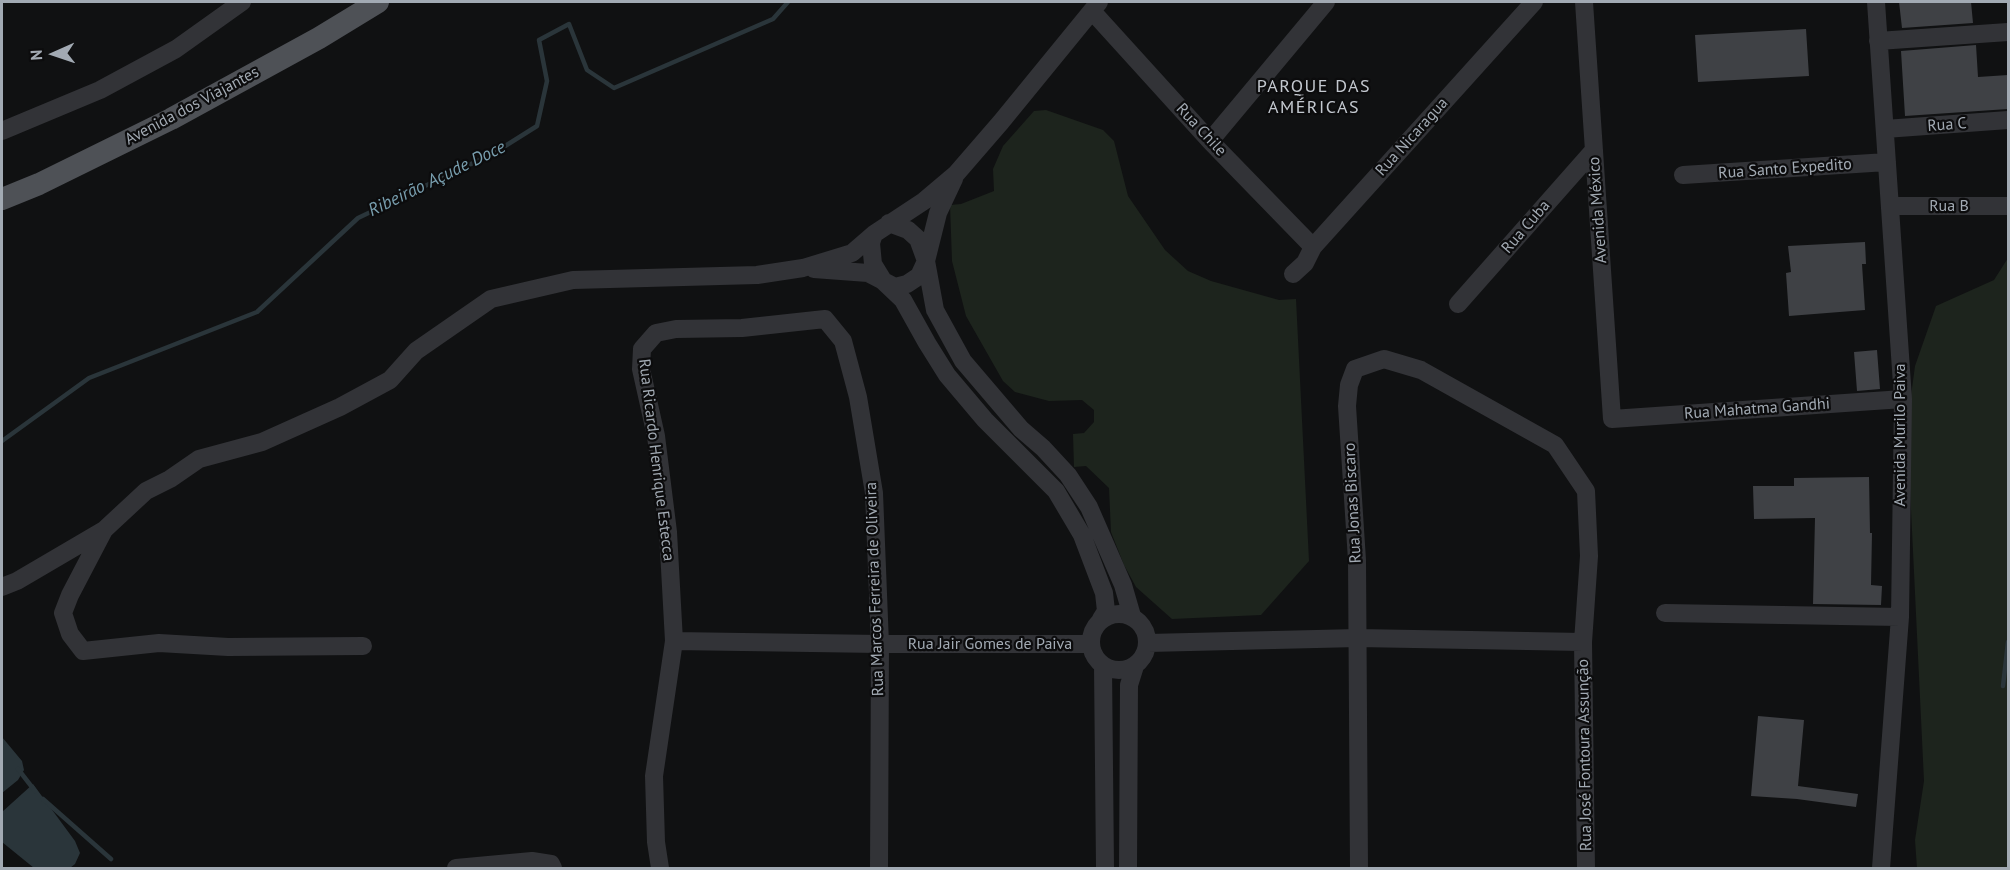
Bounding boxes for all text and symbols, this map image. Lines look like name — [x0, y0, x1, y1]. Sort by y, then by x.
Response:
north arrow — [24, 24, 84, 84]
text: N — [26, 49, 46, 61]
street label: Avenida dos Viajantes — [122, 63, 262, 149]
district label: PARQUE DAS AMÉRICAS — [1257, 76, 1371, 118]
street label: Rua Nicaragua — [1372, 94, 1452, 180]
street label: Rua Chile — [1172, 100, 1230, 160]
street label: Rua C — [1927, 114, 1967, 136]
water label: Ribeirão Açude Doce — [365, 136, 509, 222]
street label: Rua Santo Expedito — [1718, 155, 1852, 183]
street label: Avenida México — [1585, 156, 1611, 264]
street label: Rua Cuba — [1498, 196, 1554, 258]
street label: Rua B — [1929, 196, 1969, 216]
street label: Rua Ricardo Henrique Estecca — [634, 358, 678, 562]
street label: Avenida Murilo Paiva — [1890, 363, 1910, 507]
street label: Rua Mahatma Gandhi — [1683, 394, 1831, 424]
street label: Rua Jonas Biscaro — [1340, 442, 1366, 564]
street label: Rua Marcos Ferreira de Oliveira — [862, 482, 888, 696]
street label: Rua Jair Gomes de Paiva — [908, 634, 1072, 654]
street label: Rua José Fontoura Assunção — [1574, 659, 1596, 851]

